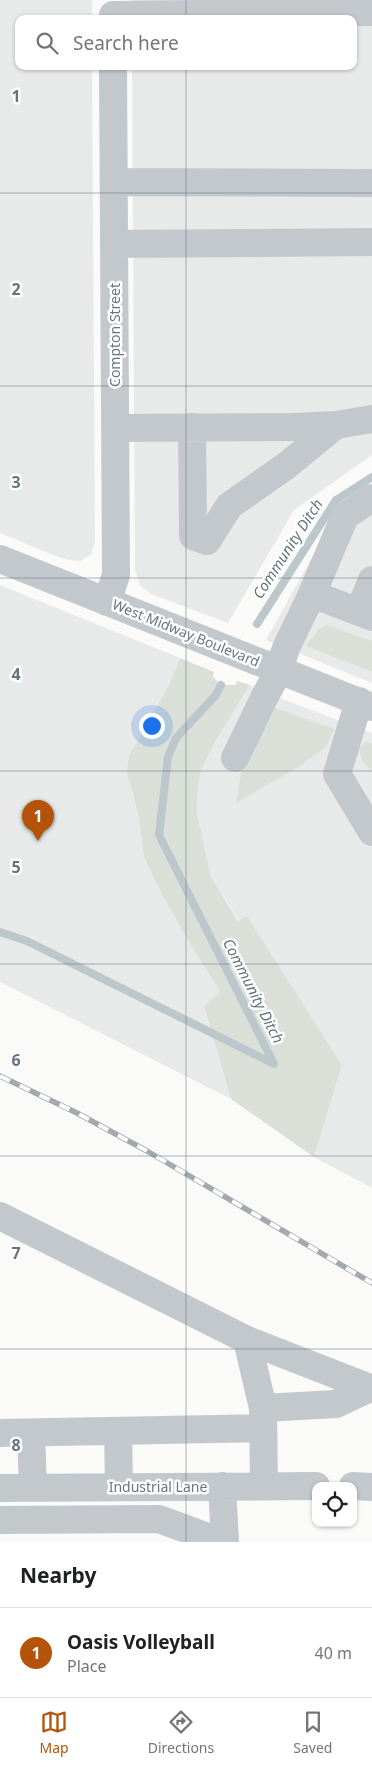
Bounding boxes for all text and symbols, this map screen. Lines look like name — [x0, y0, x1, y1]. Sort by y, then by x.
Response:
search box — [15, 15, 357, 70]
icon: search — [33, 29, 61, 57]
text: Search here — [73, 30, 179, 56]
text: 1 — [11, 85, 21, 107]
text: 2 — [11, 278, 21, 300]
street label: Compton Street — [105, 283, 124, 387]
text: 3 — [11, 471, 21, 493]
water label: Community Ditch — [247, 495, 327, 602]
street label: West Midway Boulevard — [110, 594, 263, 671]
text: 4 — [11, 663, 21, 685]
your location — [139, 713, 165, 739]
pin: 1 — [22, 800, 54, 841]
text: 5 — [11, 856, 21, 878]
water label: Community Ditch — [219, 935, 289, 1046]
text: 6 — [11, 1049, 21, 1071]
text: 7 — [11, 1242, 21, 1264]
text: 8 — [11, 1434, 21, 1456]
street label: Industrial Lane — [109, 1477, 207, 1496]
map controls — [312, 1482, 357, 1527]
button: locate — [312, 1482, 357, 1527]
text: Nearby — [20, 1561, 96, 1589]
text: Oasis Volleyball — [67, 1629, 215, 1655]
text: 1 — [31, 1642, 41, 1664]
text: 40 m — [315, 1642, 352, 1664]
text: Place — [67, 1655, 107, 1677]
tab: Map — [40, 1708, 69, 1757]
tab: Directions — [148, 1708, 214, 1757]
tab: Saved — [293, 1708, 332, 1757]

